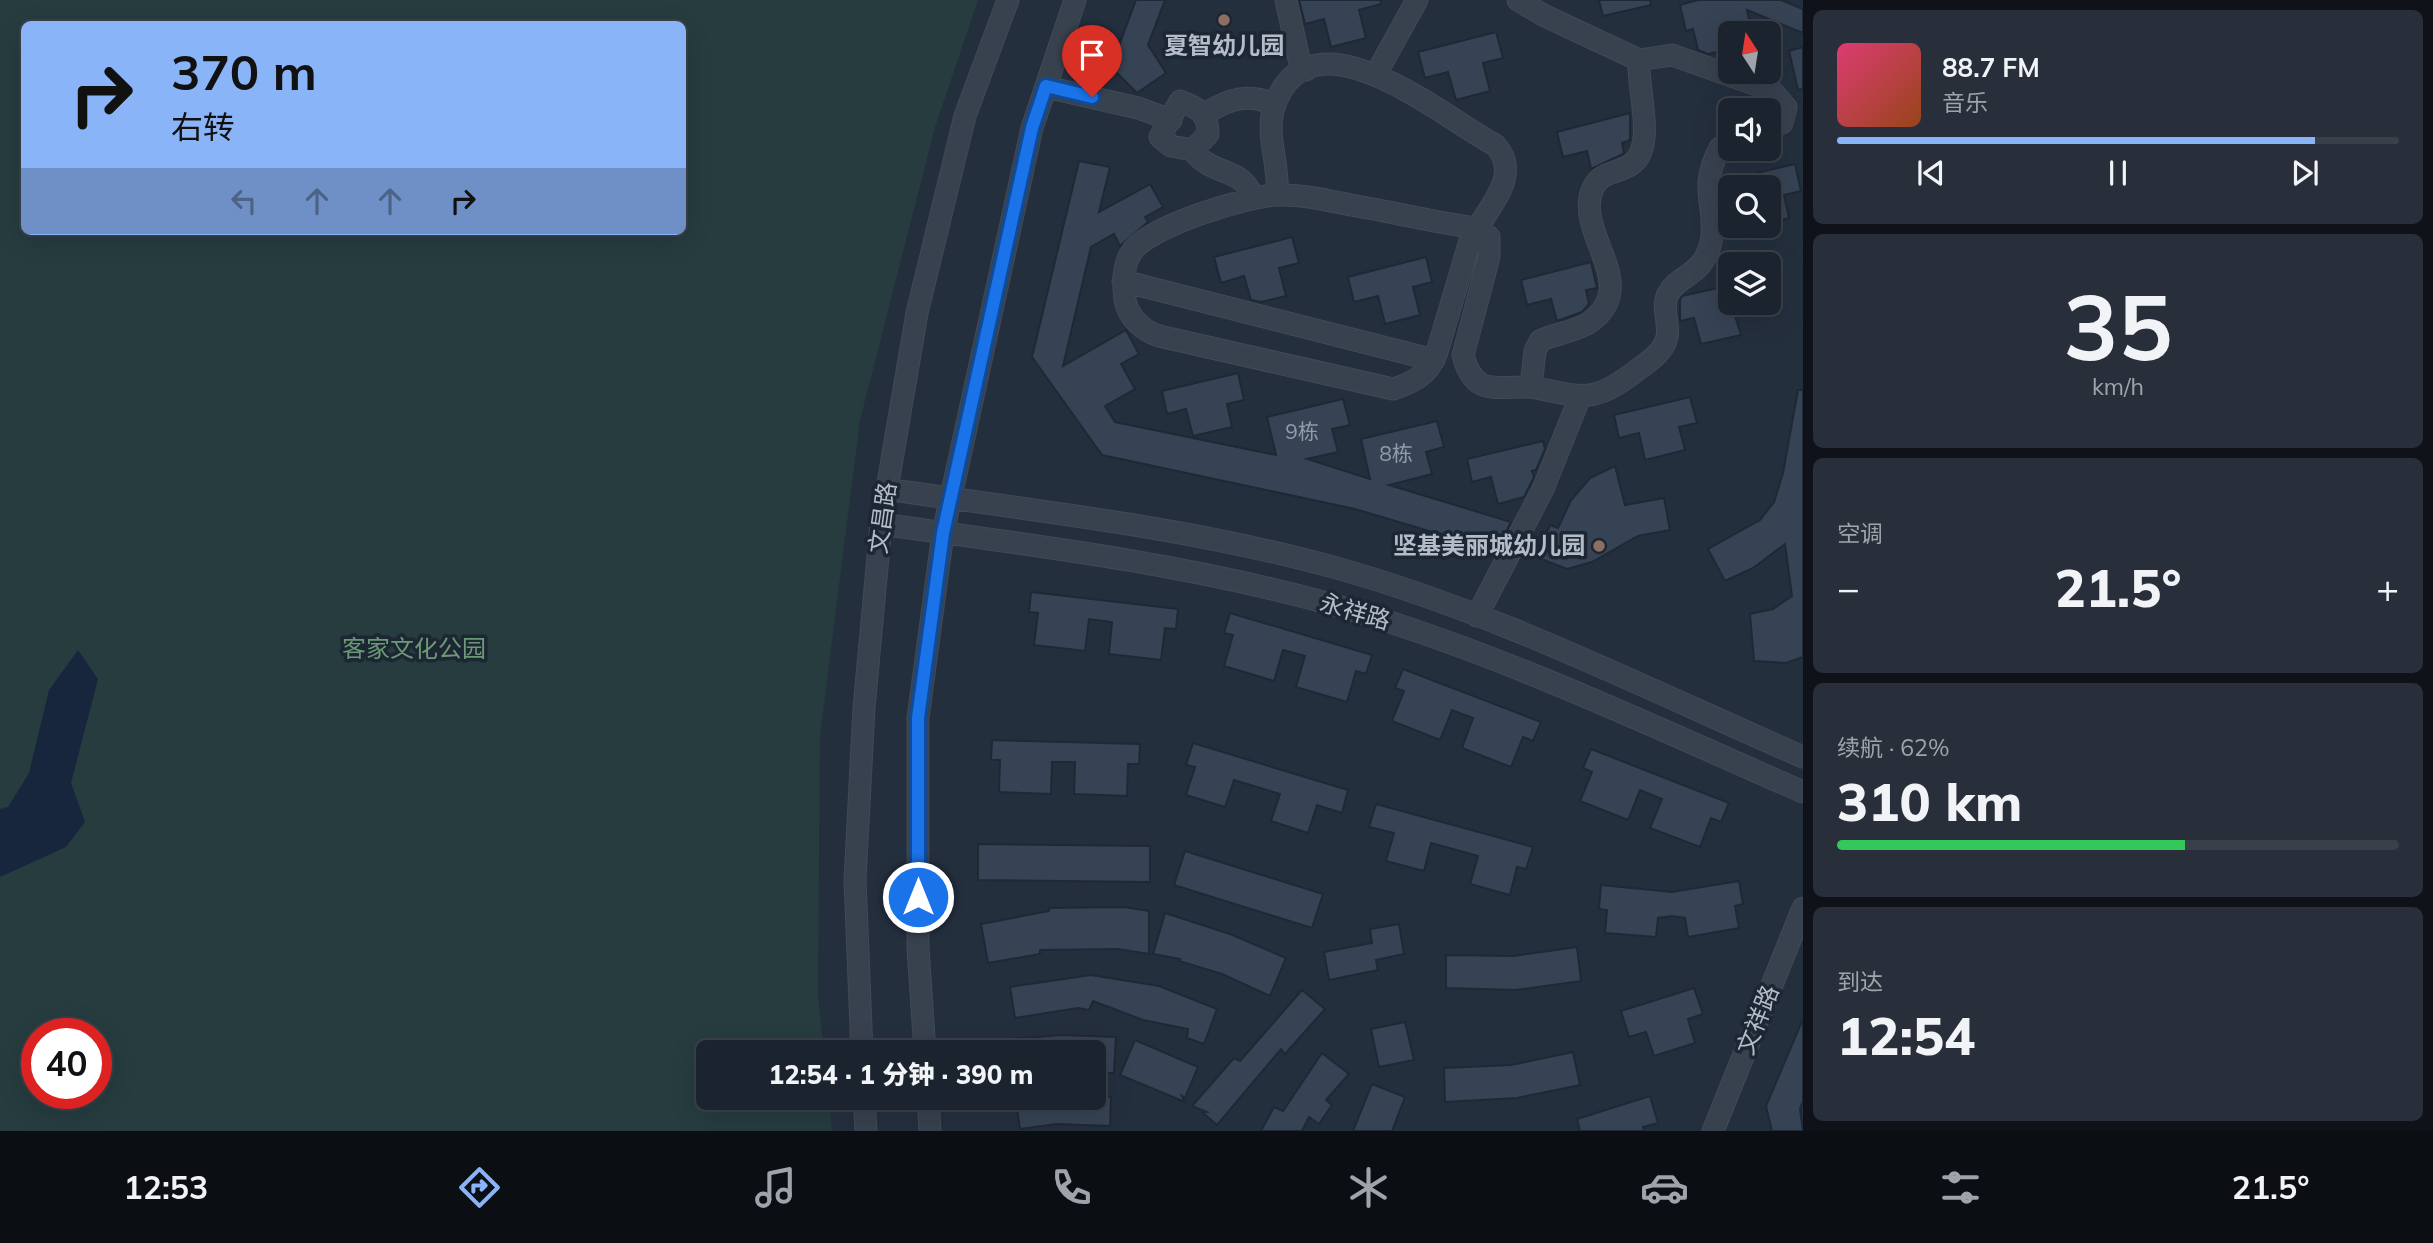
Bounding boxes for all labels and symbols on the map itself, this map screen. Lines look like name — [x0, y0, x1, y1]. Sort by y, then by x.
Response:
marker: 夏智幼儿园 — [1216, 12, 1232, 28]
north arrow — [1718, 21, 1782, 84]
pin — [1062, 25, 1122, 97]
place label: 夏智幼儿园 — [1164, 30, 1284, 60]
house number: 9栋 — [1285, 418, 1319, 444]
house number: 8栋 — [1379, 440, 1413, 466]
street label: 文昌路 — [862, 480, 902, 556]
place label: 坚基美丽城幼儿园 — [1393, 530, 1585, 560]
marker: 坚基美丽城幼儿园 — [1591, 538, 1607, 554]
street label: 永祥路 — [1317, 587, 1394, 635]
park label: 客家文化公园 — [342, 633, 486, 663]
position arrow — [881, 860, 955, 934]
street label: 文祥路 — [1730, 981, 1784, 1059]
speed limit sign: 40 — [21, 1018, 112, 1109]

